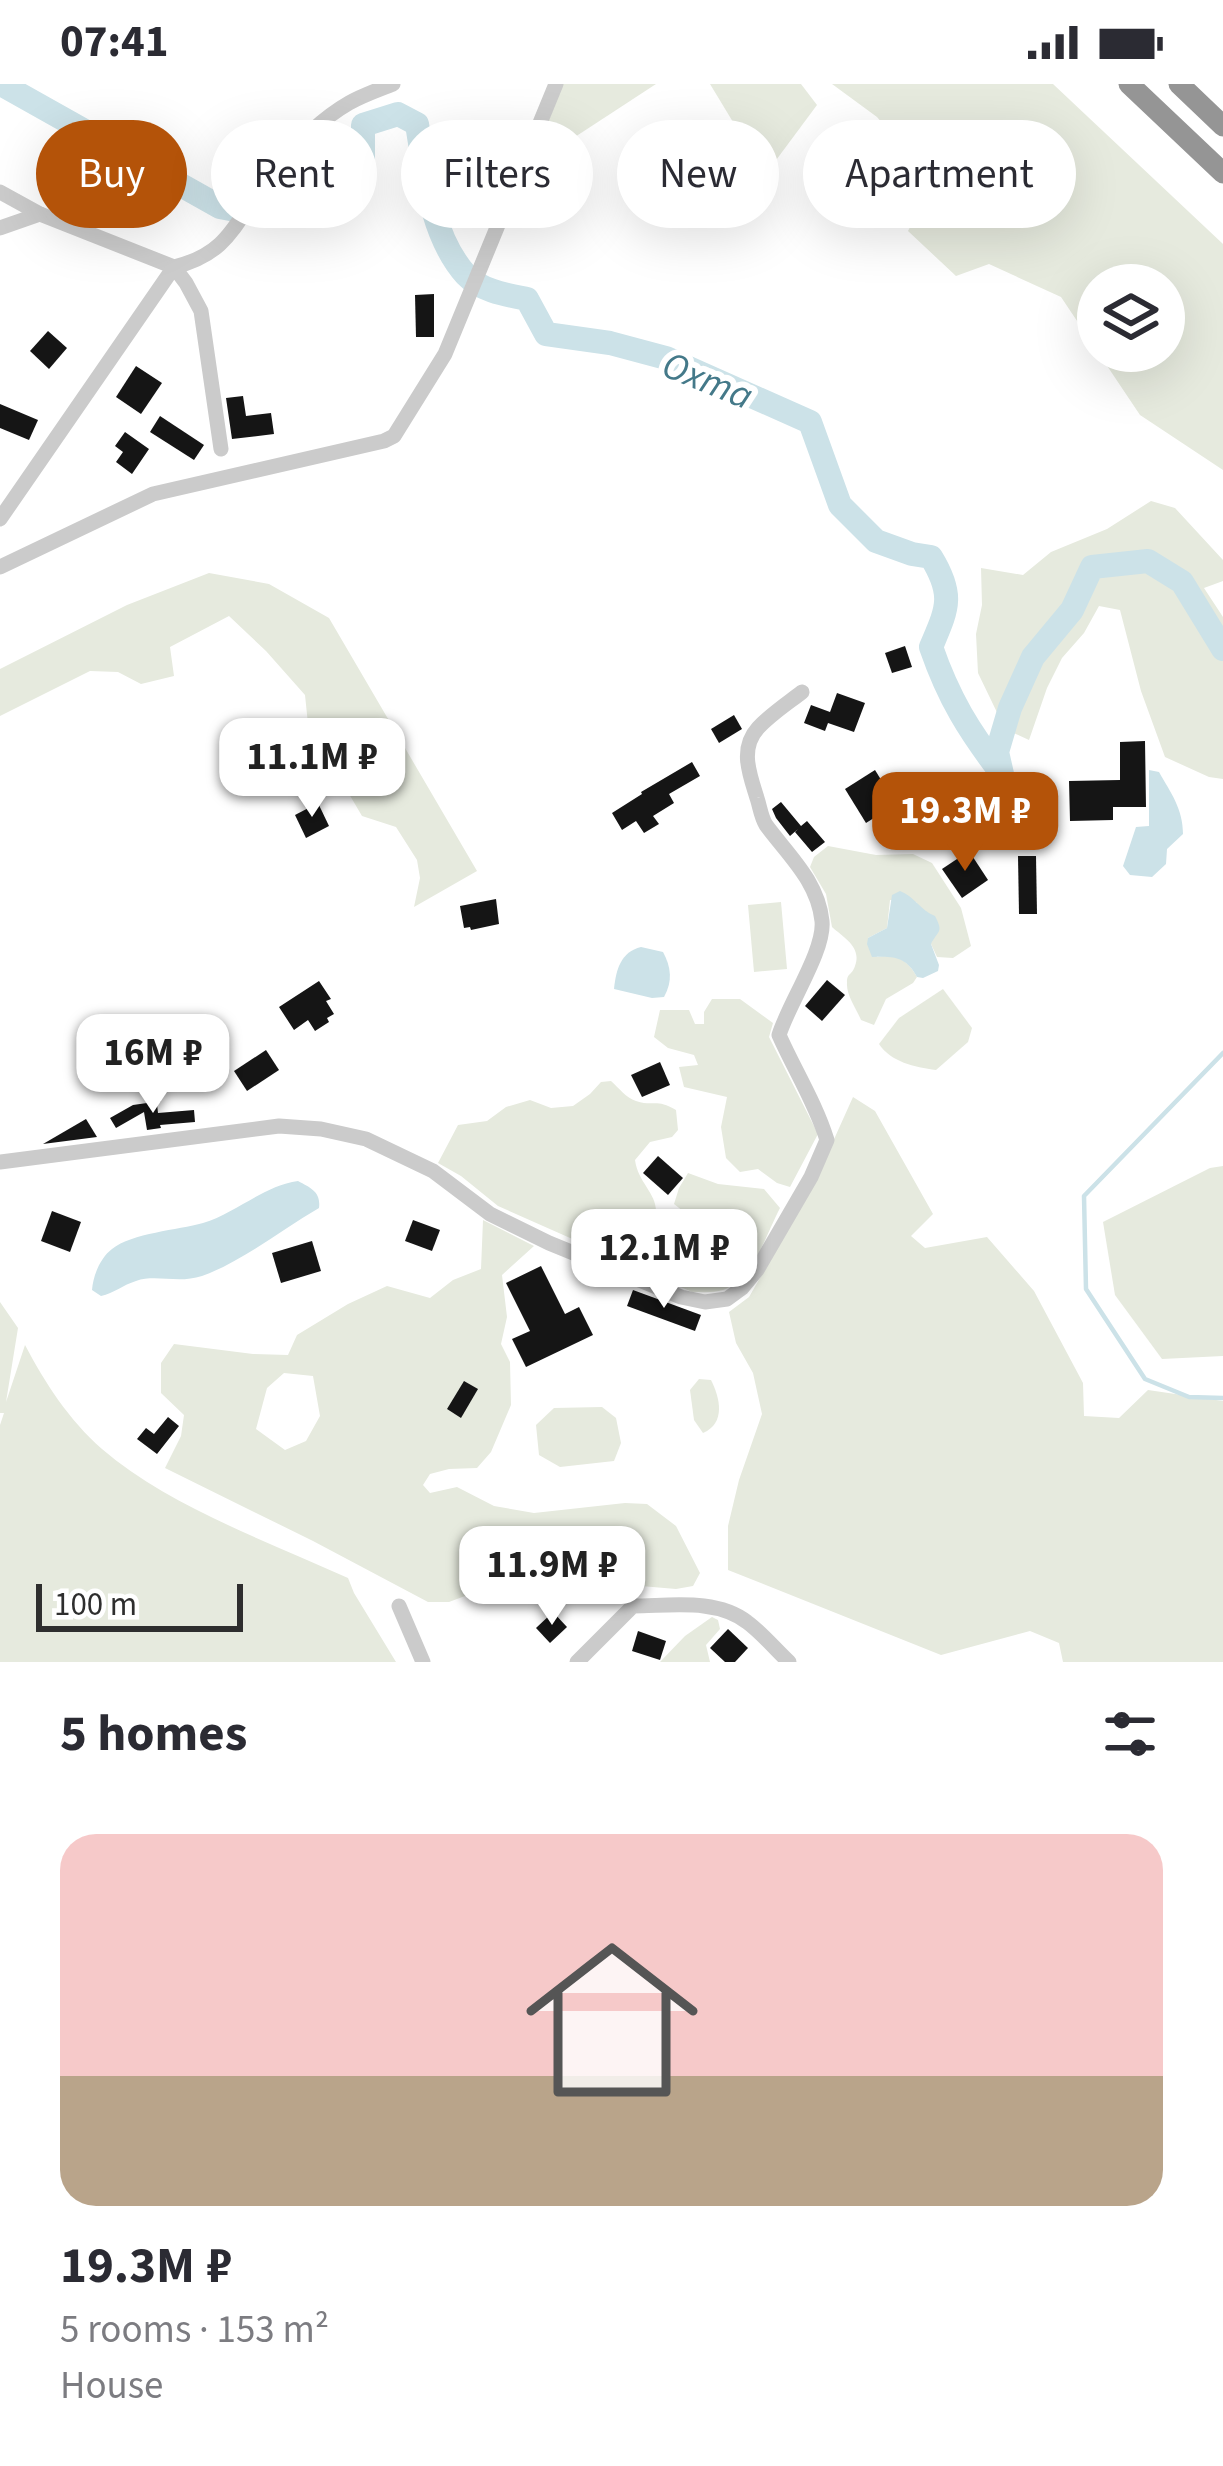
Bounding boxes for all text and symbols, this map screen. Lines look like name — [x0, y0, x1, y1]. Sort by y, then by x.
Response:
text: 07:41 — [60, 10, 169, 74]
chip: Buy — [36, 120, 187, 228]
chip: Rent — [211, 120, 377, 228]
chip: Filters — [401, 120, 593, 228]
chip: New — [617, 120, 779, 228]
chip: Apartment — [803, 120, 1076, 228]
map controls — [1077, 264, 1185, 372]
button: layers — [1077, 264, 1185, 372]
water label: Охта — [653, 337, 761, 424]
pin: 11.1M ₽ — [201, 718, 423, 820]
text: 11.1M ₽ — [246, 729, 378, 785]
pin: 19.3M ₽ — [854, 772, 1076, 874]
text: 19.3M ₽ — [899, 783, 1031, 839]
pin: 16M ₽ — [69, 1014, 237, 1116]
text: 16M ₽ — [103, 1025, 203, 1081]
pin: 12.1M ₽ — [553, 1209, 775, 1311]
text: 12.1M ₽ — [598, 1220, 730, 1276]
pin: 11.9M ₽ — [441, 1526, 663, 1628]
text: 11.9M ₽ — [486, 1537, 618, 1593]
scale bar — [36, 1578, 243, 1631]
text: 100 m — [54, 1581, 137, 1628]
text: 5 homes — [60, 1698, 247, 1770]
icon: filters — [1097, 1701, 1163, 1767]
icon: home — [504, 1912, 720, 2128]
text: 19.3M ₽ — [60, 2230, 232, 2302]
text: 5 rooms · 153 m² — [60, 2302, 329, 2358]
text: House — [60, 2358, 163, 2414]

